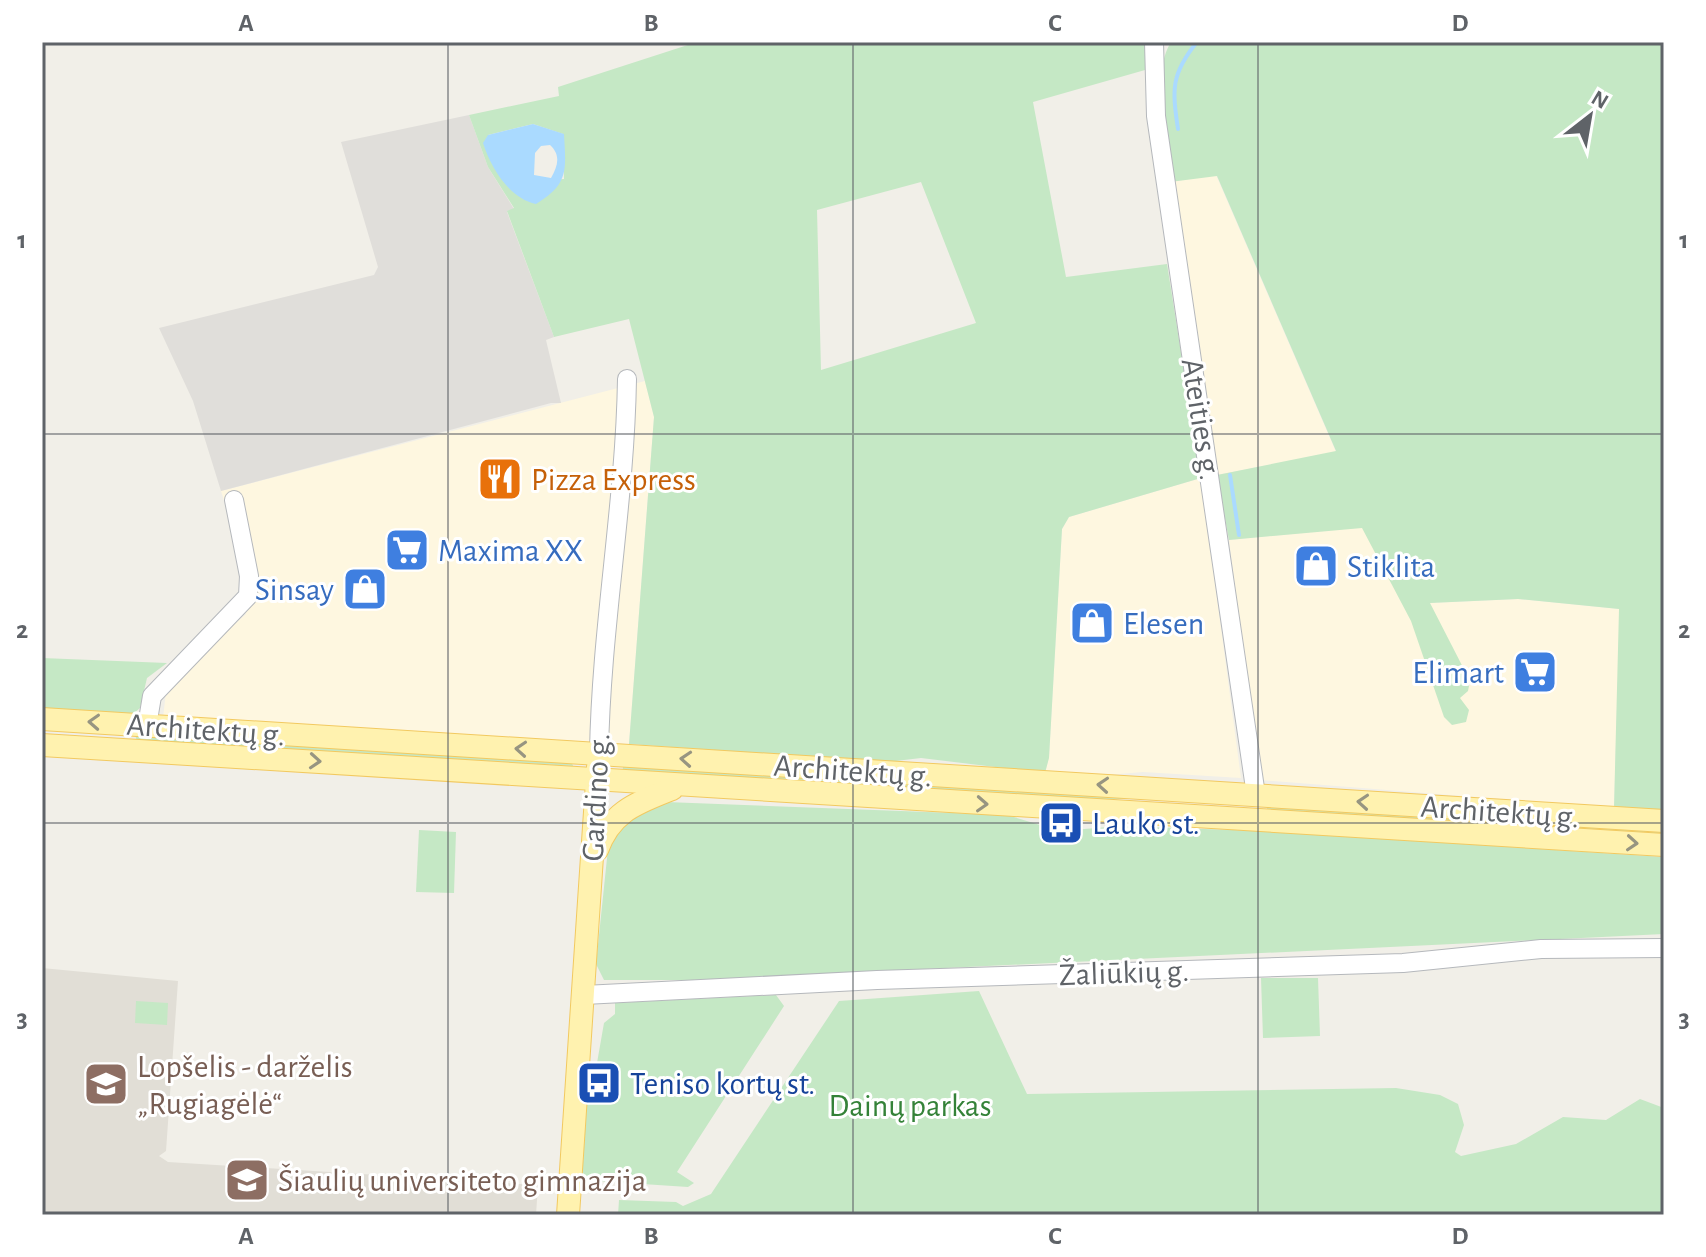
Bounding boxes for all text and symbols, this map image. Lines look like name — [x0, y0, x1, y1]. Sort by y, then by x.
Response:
text: A — [238, 10, 254, 36]
text: B — [643, 10, 659, 36]
text: C — [1048, 10, 1062, 36]
text: D — [1451, 10, 1469, 36]
north arrow — [1550, 76, 1630, 156]
text: N — [1588, 86, 1612, 113]
text: 1 — [17, 227, 27, 253]
text: 1 — [1679, 227, 1689, 253]
street label: Ateities g. — [1176, 356, 1226, 482]
restaurant icon: Pizza Express — [476, 455, 524, 503]
place label: Pizza Express — [531, 464, 696, 496]
supermarket icon: Maxima XX — [383, 526, 431, 574]
place label: Maxima XX — [438, 535, 583, 567]
shop icon: Stiklita — [1292, 542, 1340, 590]
place label: Stiklita — [1347, 551, 1435, 583]
shop icon: Sinsay — [341, 565, 389, 613]
place label: Sinsay — [255, 574, 334, 606]
shop icon: Elesen — [1068, 599, 1116, 647]
place label: Elesen — [1123, 608, 1204, 640]
text: 2 — [16, 617, 28, 643]
text: 2 — [1678, 617, 1690, 643]
supermarket icon: Elimart — [1511, 648, 1559, 696]
place label: Elimart — [1412, 657, 1504, 689]
street label: Architektų g. — [125, 708, 286, 753]
one-way arrow — [87, 714, 100, 731]
street label: Gardino g. — [577, 732, 615, 862]
one-way arrow — [514, 741, 527, 758]
street label: Architektų g. — [772, 749, 933, 794]
one-way arrow — [679, 751, 692, 768]
one-way arrow — [309, 752, 322, 769]
one-way arrow — [1096, 777, 1109, 794]
street label: Architektų g. — [1419, 790, 1580, 835]
one-way arrow — [1356, 794, 1369, 811]
one-way arrow — [976, 795, 989, 812]
bus stop icon: Lauko st. — [1037, 799, 1085, 847]
place label: Lauko st. — [1092, 808, 1200, 840]
one-way arrow — [1626, 834, 1639, 851]
street label: Žaliūkių g. — [1058, 953, 1190, 992]
text: 3 — [16, 1006, 28, 1032]
text: 3 — [1678, 1006, 1690, 1032]
place label: Lopšelis - darželis „Rugiagėlė“ — [137, 1051, 353, 1120]
bus stop icon: Teniso kortų st. — [575, 1059, 623, 1107]
school or university icon: Lopšelis - darželis „Rugiagėlė“ — [82, 1060, 130, 1108]
place label: Teniso kortų st. — [630, 1068, 815, 1101]
park label: Dainų parkas — [828, 1090, 992, 1123]
school or university icon: Šiaulių universiteto gimnazija — [223, 1156, 271, 1204]
place label: Šiaulių universiteto gimnazija — [278, 1163, 647, 1198]
text: A — [238, 1223, 254, 1249]
text: B — [643, 1223, 659, 1249]
text: C — [1048, 1223, 1062, 1249]
text: D — [1451, 1223, 1469, 1249]

